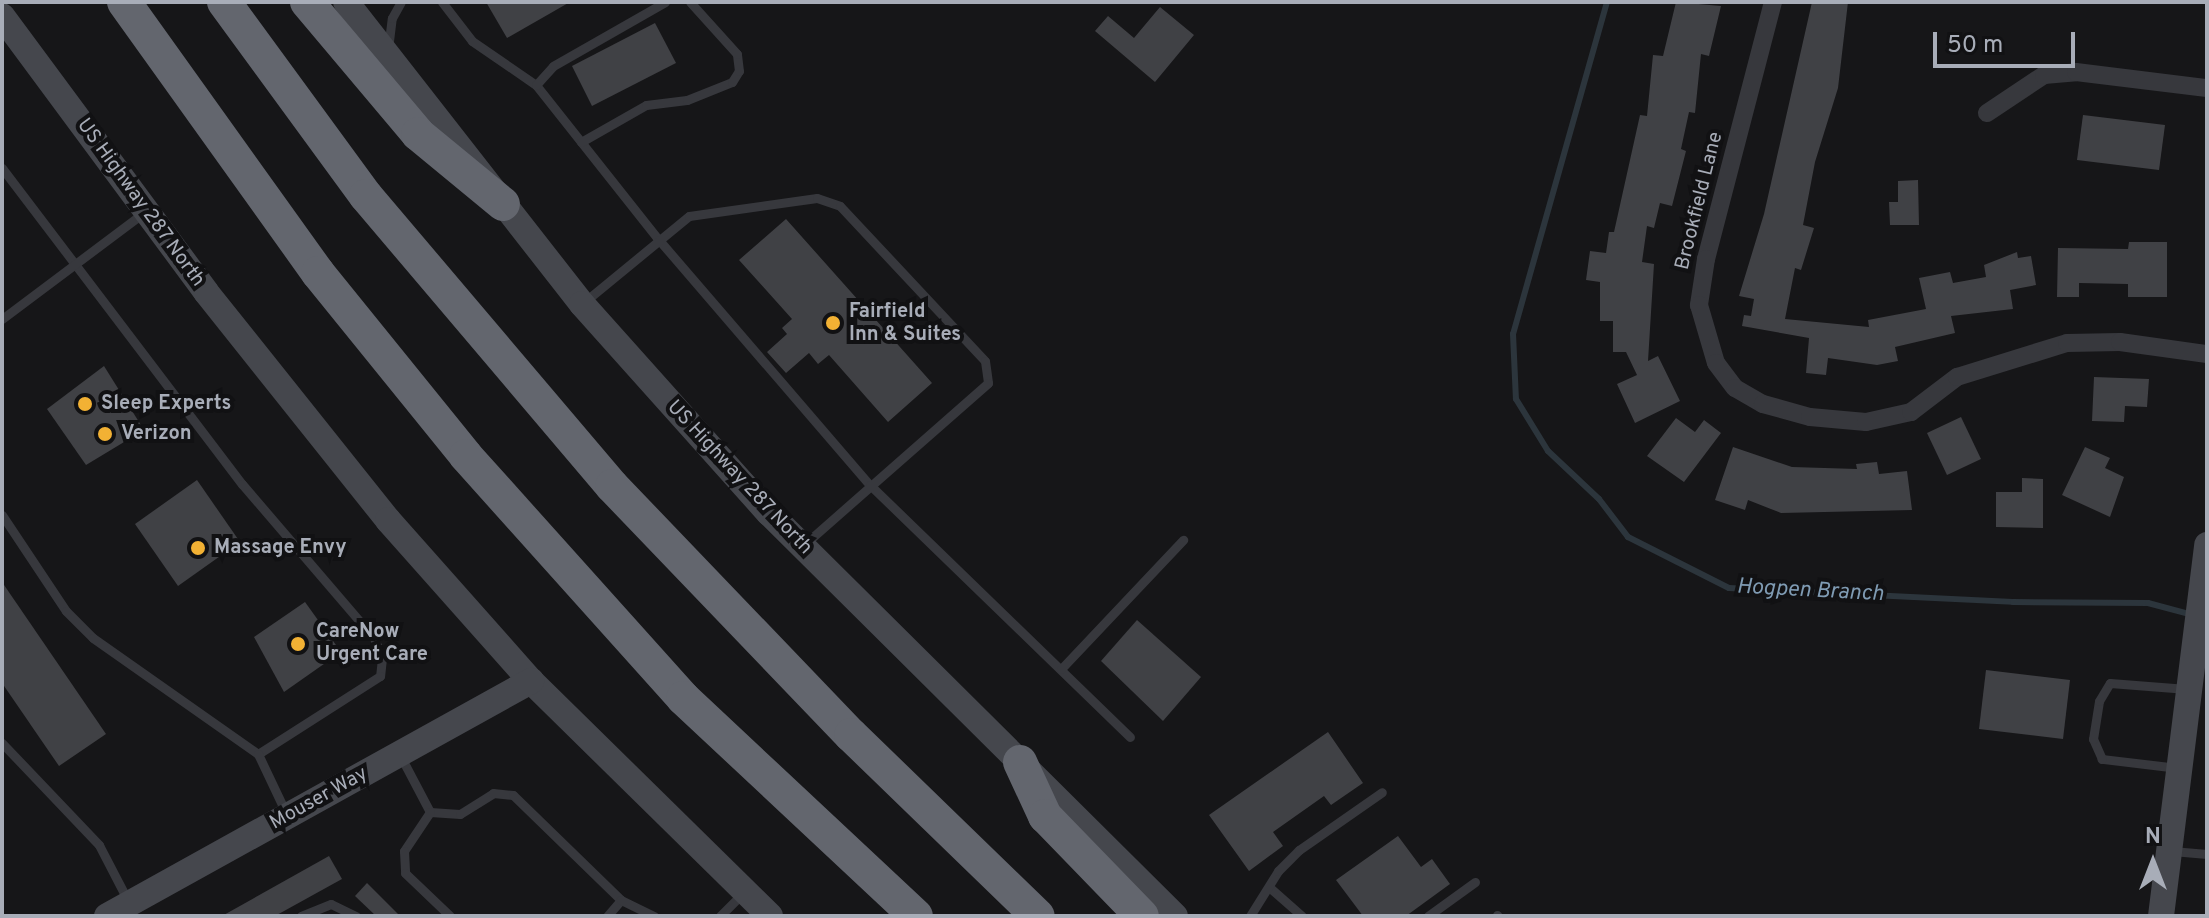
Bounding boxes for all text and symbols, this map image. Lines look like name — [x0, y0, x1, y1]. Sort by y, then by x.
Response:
scale bar — [1937, 16, 2079, 66]
text: 50 m — [1947, 31, 2003, 61]
street label: US Highway 287 North — [71, 114, 209, 292]
street label: Brookfield Lane — [1671, 129, 1729, 273]
place label: Fairfield Inn & Suites — [849, 300, 961, 347]
marker: Fairfield Inn & Suites — [824, 314, 842, 332]
place label: Sleep Experts — [101, 392, 231, 416]
marker: Sleep Experts — [76, 395, 94, 413]
street label: US Highway 287 North — [661, 396, 817, 560]
place label: Verizon — [121, 422, 192, 446]
marker: Verizon — [96, 425, 114, 443]
place label: Massage Envy — [214, 536, 347, 560]
marker: Massage Envy — [189, 539, 207, 557]
water label: Hogpen Branch — [1736, 574, 1884, 608]
place label: CareNow Urgent Care — [316, 620, 428, 667]
marker: CareNow Urgent Care — [287, 633, 309, 655]
street label: Mouser Way — [266, 762, 372, 836]
north arrow — [2113, 822, 2193, 902]
text: N — [2145, 824, 2161, 851]

